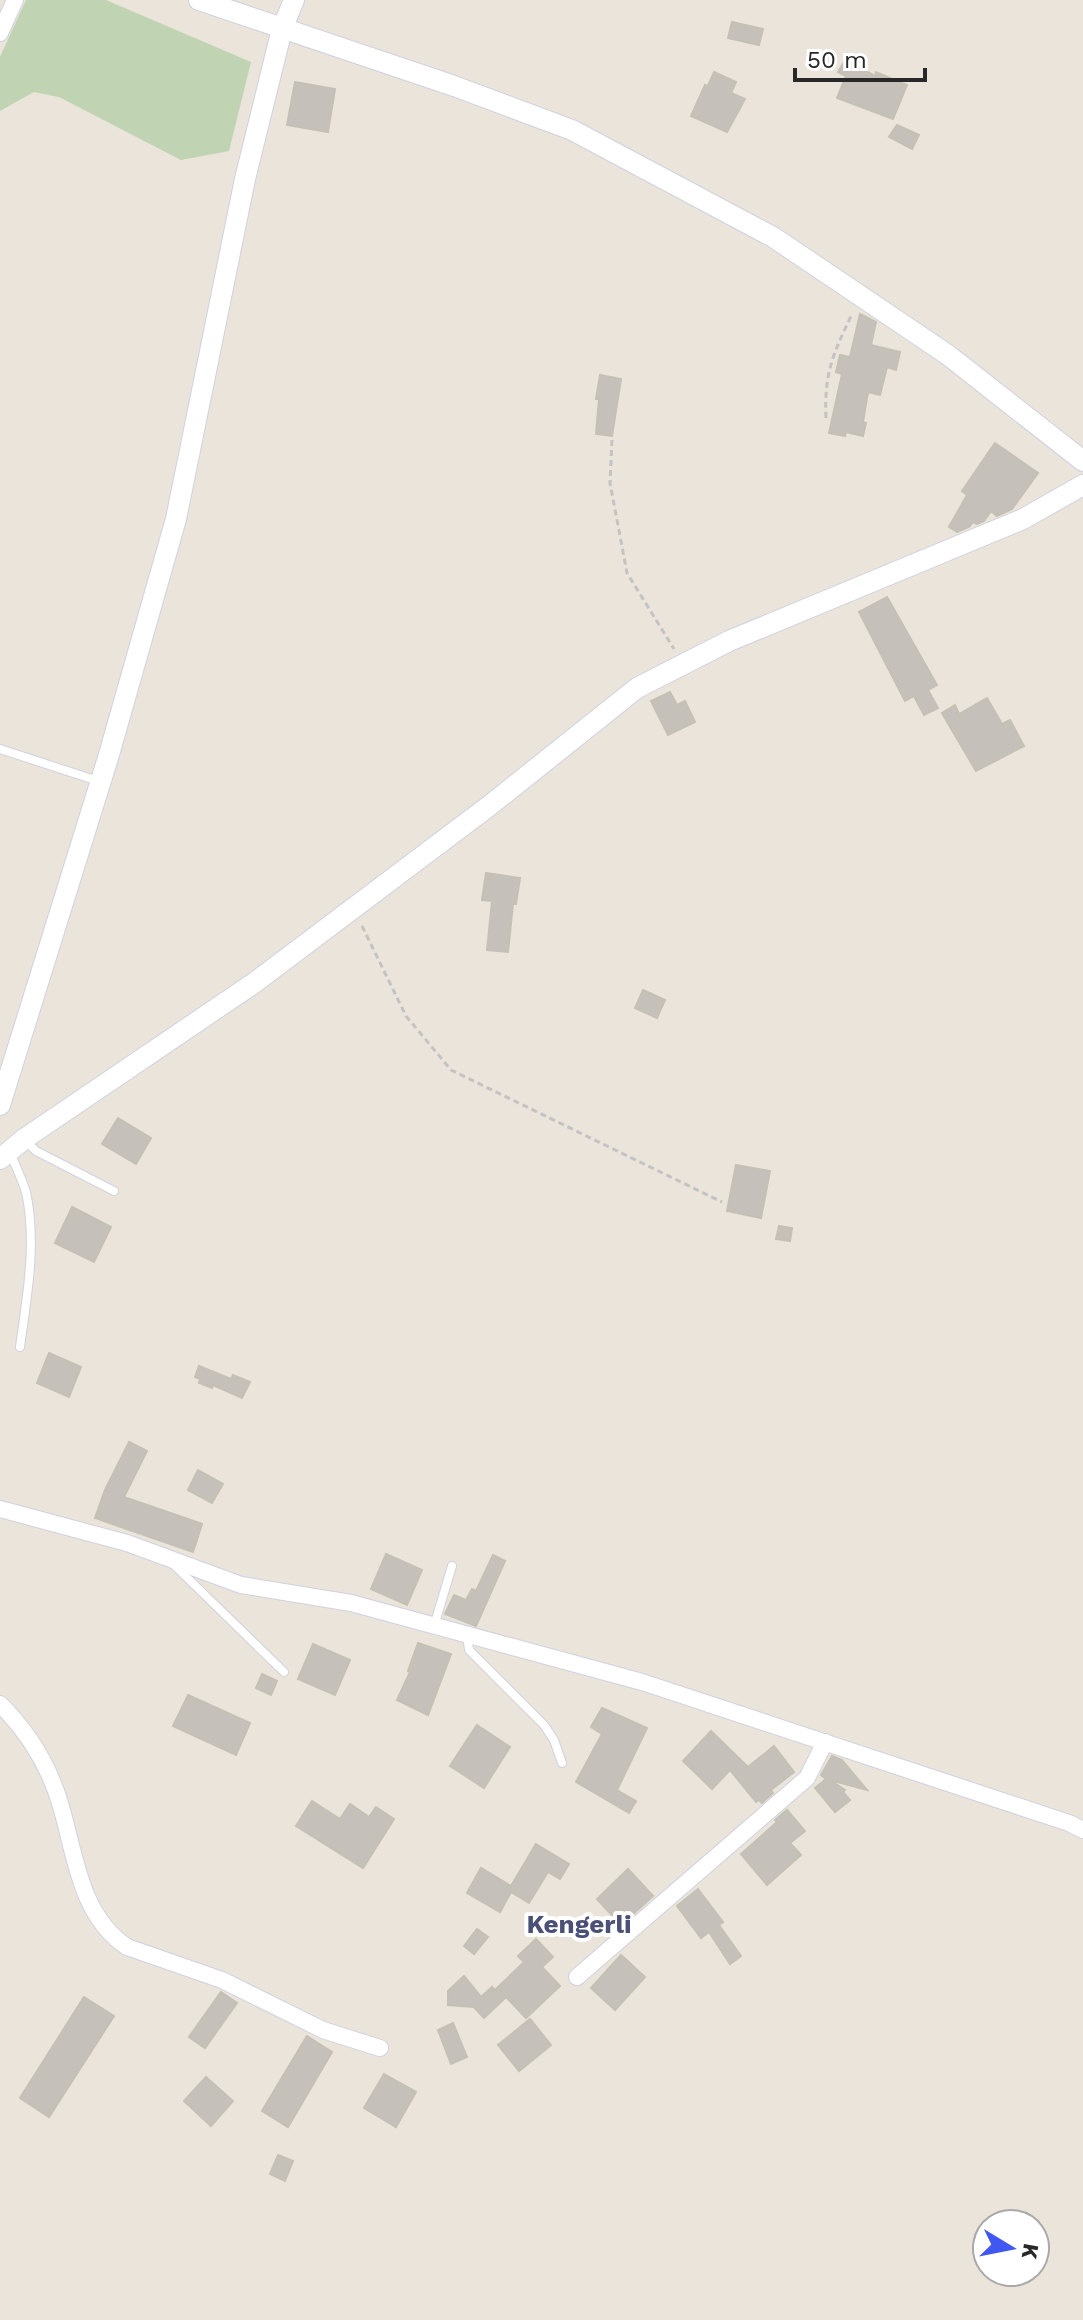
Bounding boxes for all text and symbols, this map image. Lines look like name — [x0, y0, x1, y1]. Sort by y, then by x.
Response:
scale bar — [795, 32, 925, 82]
text: 50 m — [807, 46, 867, 74]
district label: Kengerli — [527, 1909, 632, 1939]
north arrow — [971, 2208, 1051, 2288]
text: K — [1016, 2242, 1044, 2262]

